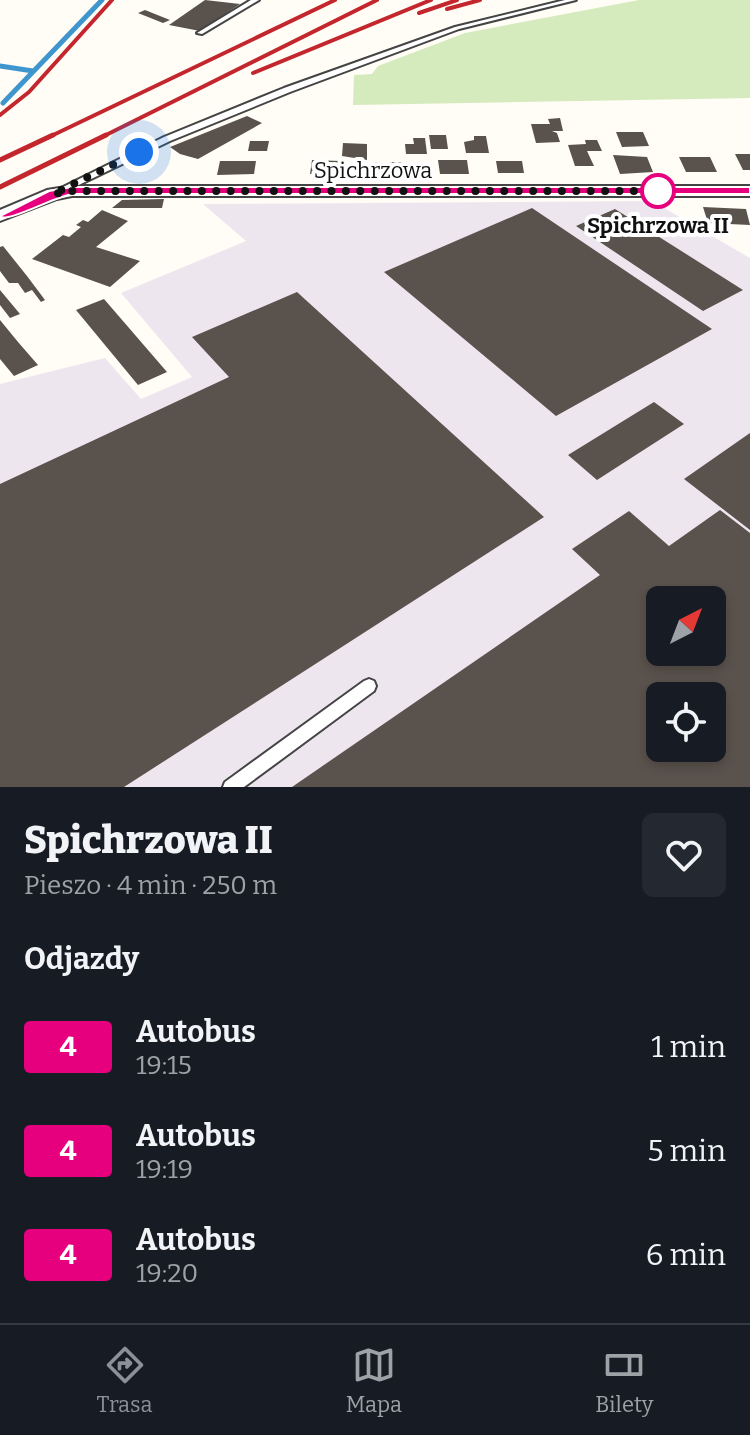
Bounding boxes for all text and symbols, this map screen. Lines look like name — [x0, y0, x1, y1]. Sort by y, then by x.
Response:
your location — [119, 132, 159, 172]
street label: Spichrzowa — [314, 157, 432, 184]
marker: Spichrzowa II — [641, 174, 675, 208]
place label: Spichrzowa II — [587, 212, 729, 239]
north arrow — [646, 586, 726, 666]
map controls — [646, 586, 726, 762]
button: locate — [646, 682, 726, 762]
button: heart — [642, 813, 726, 897]
text: Spichrzowa II — [24, 817, 273, 863]
text: Pieszo · 4 min · 250 m — [24, 870, 277, 901]
text: Odjazdy — [24, 941, 139, 977]
text: Autobus — [136, 1014, 256, 1050]
text: 1 min — [651, 1029, 726, 1065]
text: 4 — [59, 1030, 77, 1063]
text: 19:15 — [136, 1050, 192, 1081]
text: Autobus — [136, 1118, 256, 1154]
text: 5 min — [647, 1133, 726, 1169]
text: 4 — [59, 1134, 77, 1167]
text: 19:19 — [136, 1154, 193, 1185]
text: Autobus — [136, 1222, 256, 1258]
text: 6 min — [646, 1237, 726, 1273]
text: 4 — [59, 1238, 77, 1271]
text: 19:20 — [136, 1258, 198, 1289]
tab: Trasa — [97, 1343, 153, 1418]
tab: Mapa — [346, 1343, 402, 1418]
tab: Bilety — [595, 1343, 653, 1418]

